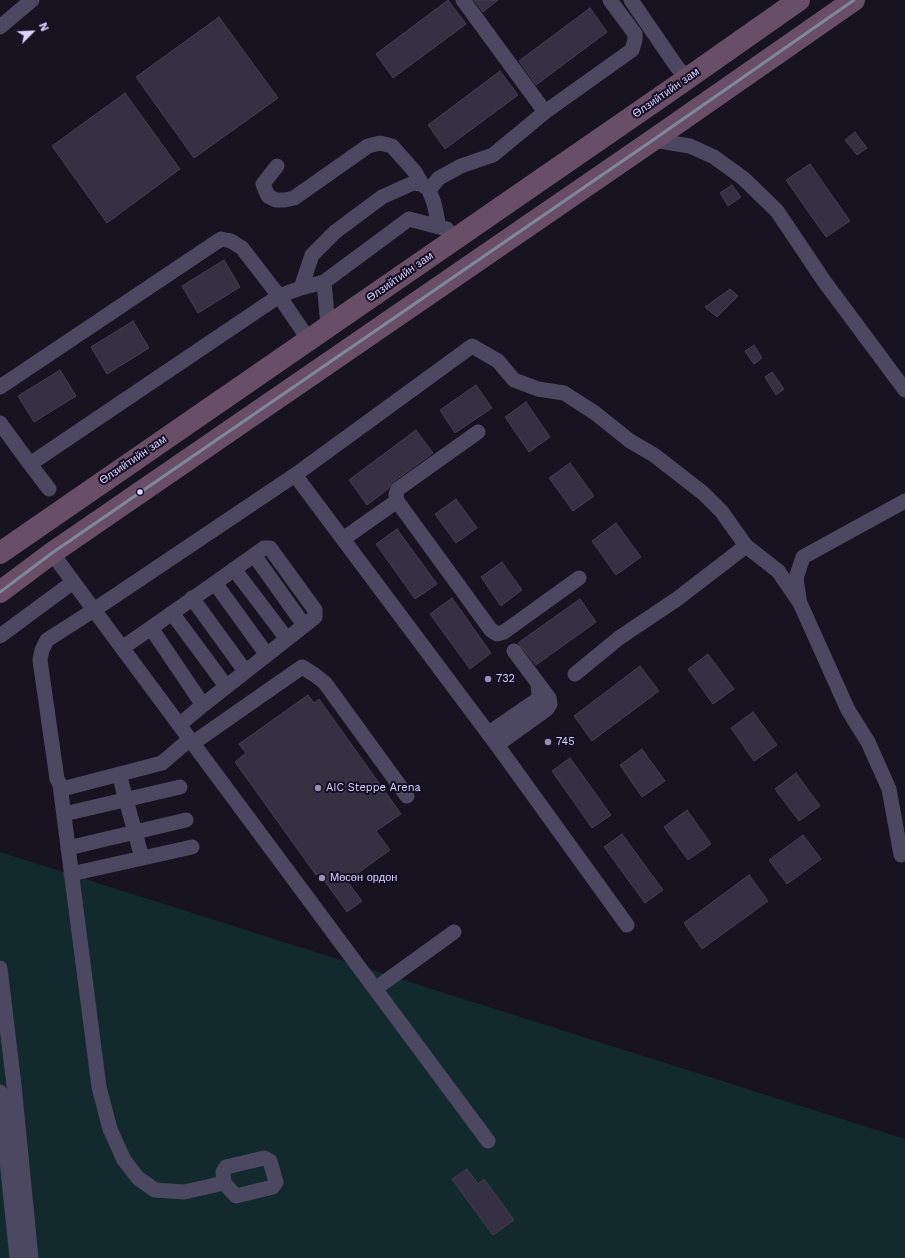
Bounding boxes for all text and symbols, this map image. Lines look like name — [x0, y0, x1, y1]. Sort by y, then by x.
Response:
north arrow — [12, 12, 52, 52]
text: N — [36, 21, 51, 33]
street label: Өлзийтийн зам — [630, 65, 702, 121]
street label: Өлзийтийн зам — [364, 249, 436, 305]
street label: Өлзийтийн зам — [97, 433, 169, 487]
unlabelled marker — [135, 487, 145, 497]
place label: 732 — [496, 672, 515, 686]
marker: 732 — [483, 674, 493, 684]
place label: 745 — [556, 735, 575, 749]
marker: 745 — [543, 737, 553, 747]
place label: AIC Steppe Arena — [326, 781, 421, 795]
marker: AIC Steppe Arena — [313, 783, 323, 793]
place label: Мөсөн ордон — [330, 871, 397, 885]
marker: Мөсөн ордон — [317, 873, 327, 883]

